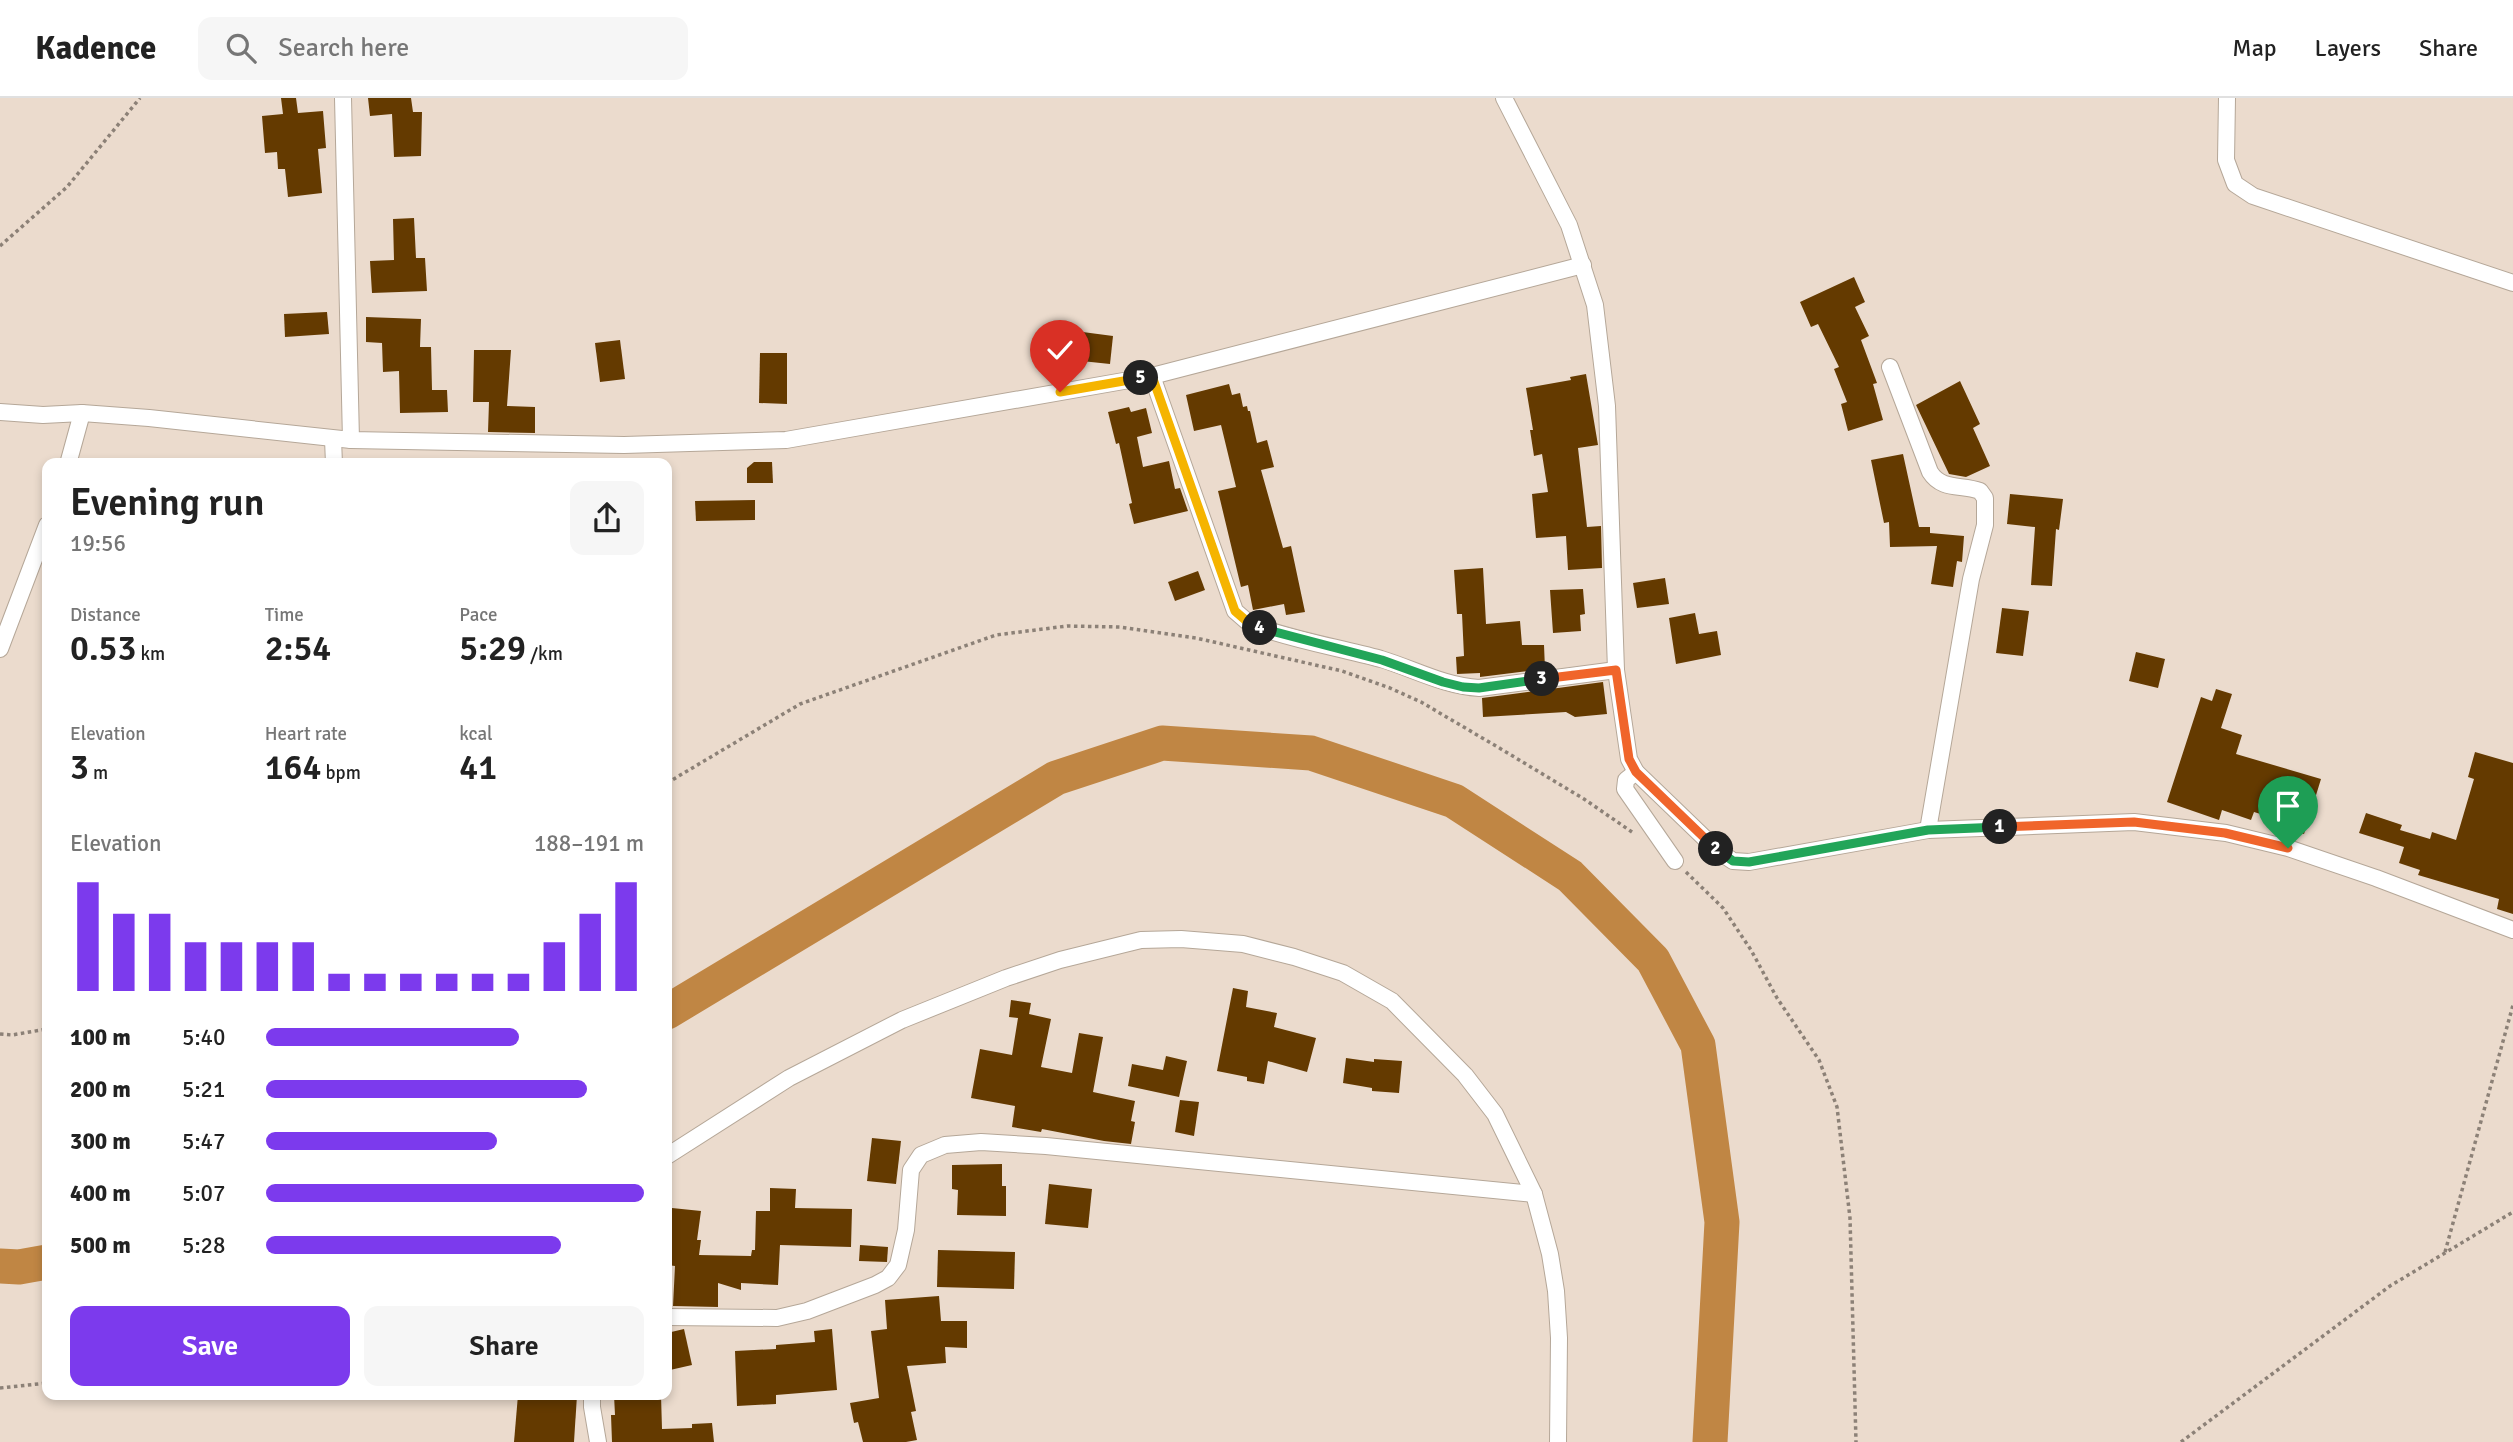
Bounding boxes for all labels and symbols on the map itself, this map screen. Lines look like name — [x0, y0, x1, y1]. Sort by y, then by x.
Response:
pin — [1030, 320, 1090, 392]
pin: 5 — [1124, 360, 1158, 396]
pin: 4 — [1242, 610, 1278, 646]
pin: 3 — [1524, 662, 1560, 696]
pin — [2258, 776, 2318, 848]
pin: 1 — [1982, 810, 2018, 844]
pin: 2 — [1698, 832, 1734, 866]

